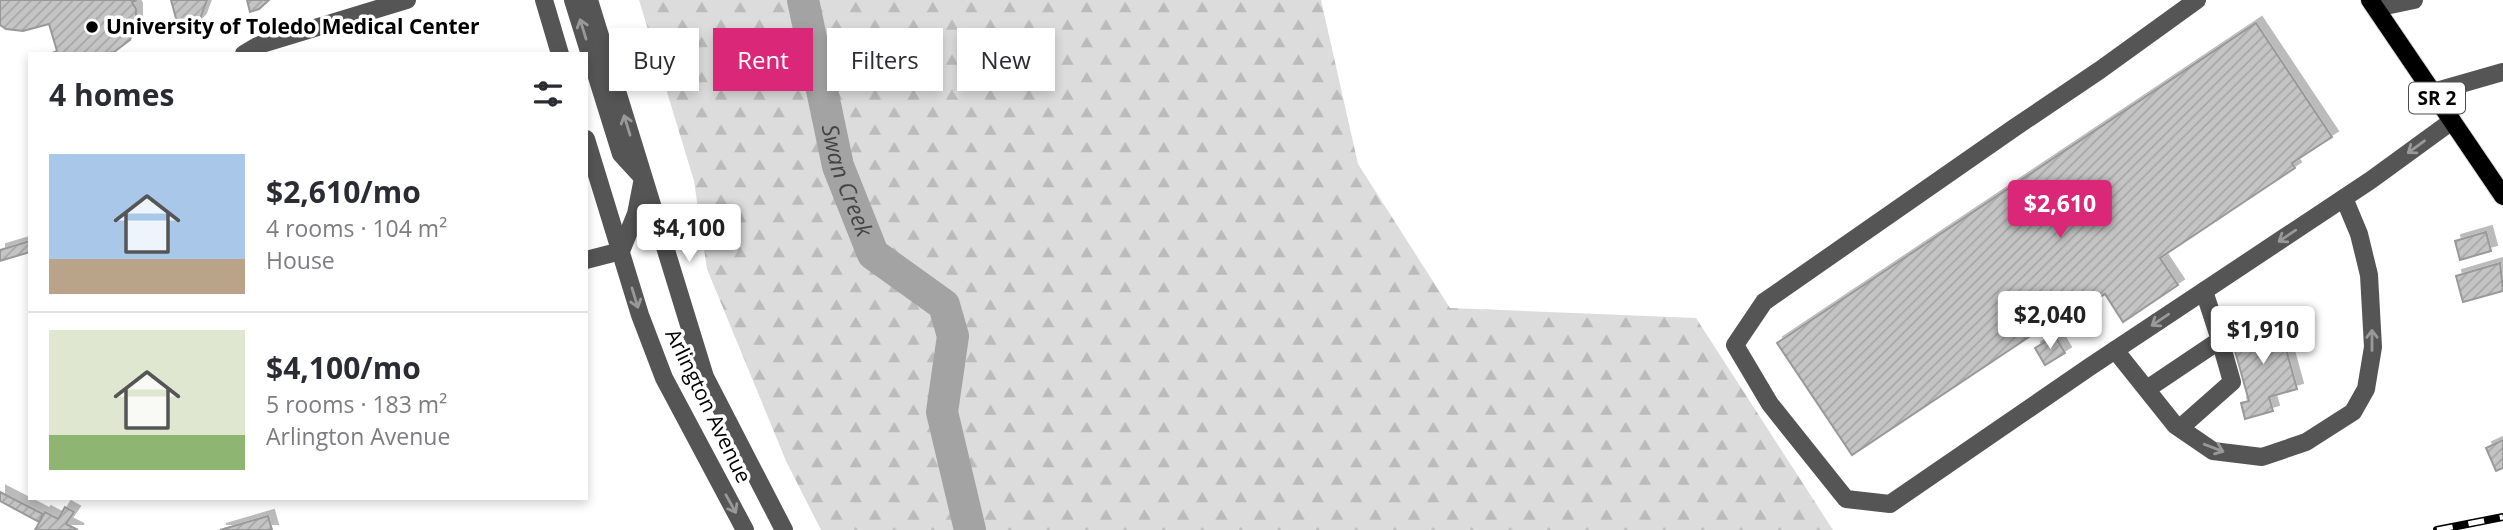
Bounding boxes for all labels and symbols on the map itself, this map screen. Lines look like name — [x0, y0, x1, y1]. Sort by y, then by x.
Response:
place label: University of Toledo Medical Center — [106, 12, 480, 40]
one-way arrow — [576, 18, 589, 40]
marker: University of Toledo Medical Center — [84, 19, 100, 35]
road number: SR 2 — [2409, 82, 2465, 114]
one-way arrow — [620, 115, 633, 137]
water label: Swan Creek — [815, 121, 882, 242]
one-way arrow — [2407, 140, 2426, 155]
pin: $2,610 — [2003, 180, 2117, 240]
pin: $4,100 — [632, 204, 746, 264]
one-way arrow — [2278, 229, 2297, 243]
one-way arrow — [629, 287, 642, 309]
pin: $2,040 — [1993, 292, 2107, 351]
pin: $1,910 — [2206, 306, 2320, 366]
one-way arrow — [2151, 313, 2170, 328]
street label: Arlington Avenue — [659, 324, 758, 487]
one-way arrow — [2365, 329, 2379, 352]
one-way arrow — [2203, 443, 2224, 455]
one-way arrow — [724, 493, 738, 514]

